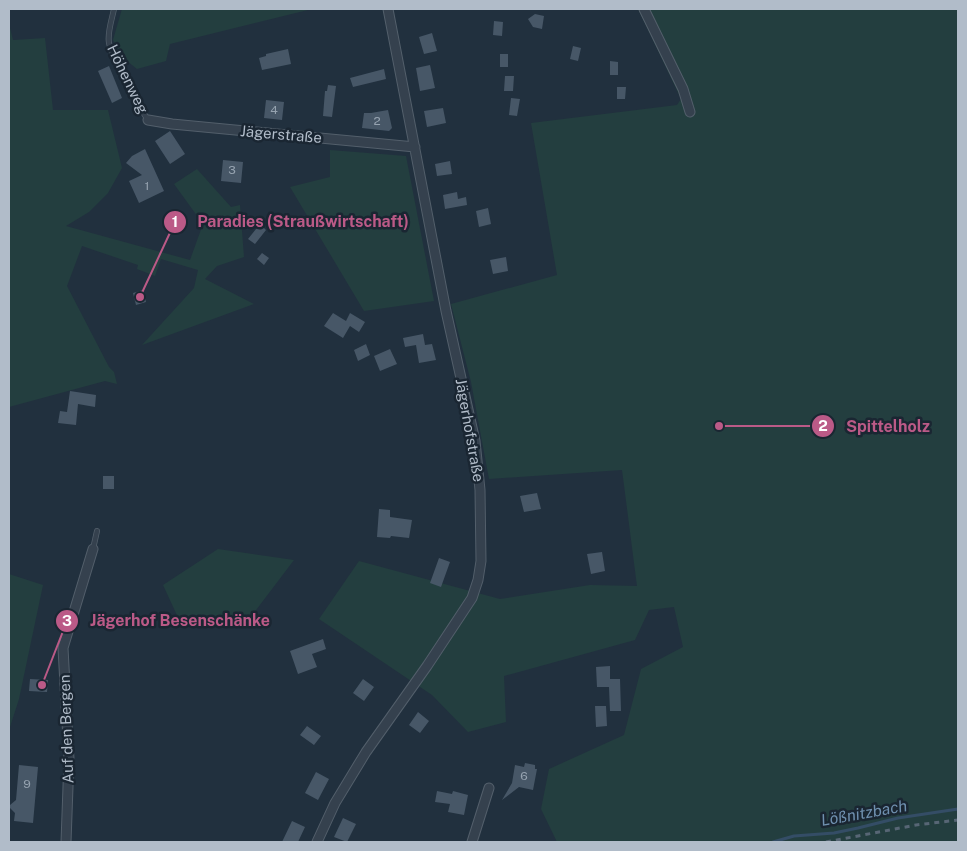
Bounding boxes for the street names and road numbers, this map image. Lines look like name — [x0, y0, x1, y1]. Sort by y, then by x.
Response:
street label: Höhenweg — [104, 42, 152, 116]
street label: Jägerstraße — [239, 122, 323, 146]
street label: Jägerhofstraße — [453, 377, 487, 483]
street label: Auf den Bergen — [56, 674, 76, 784]

